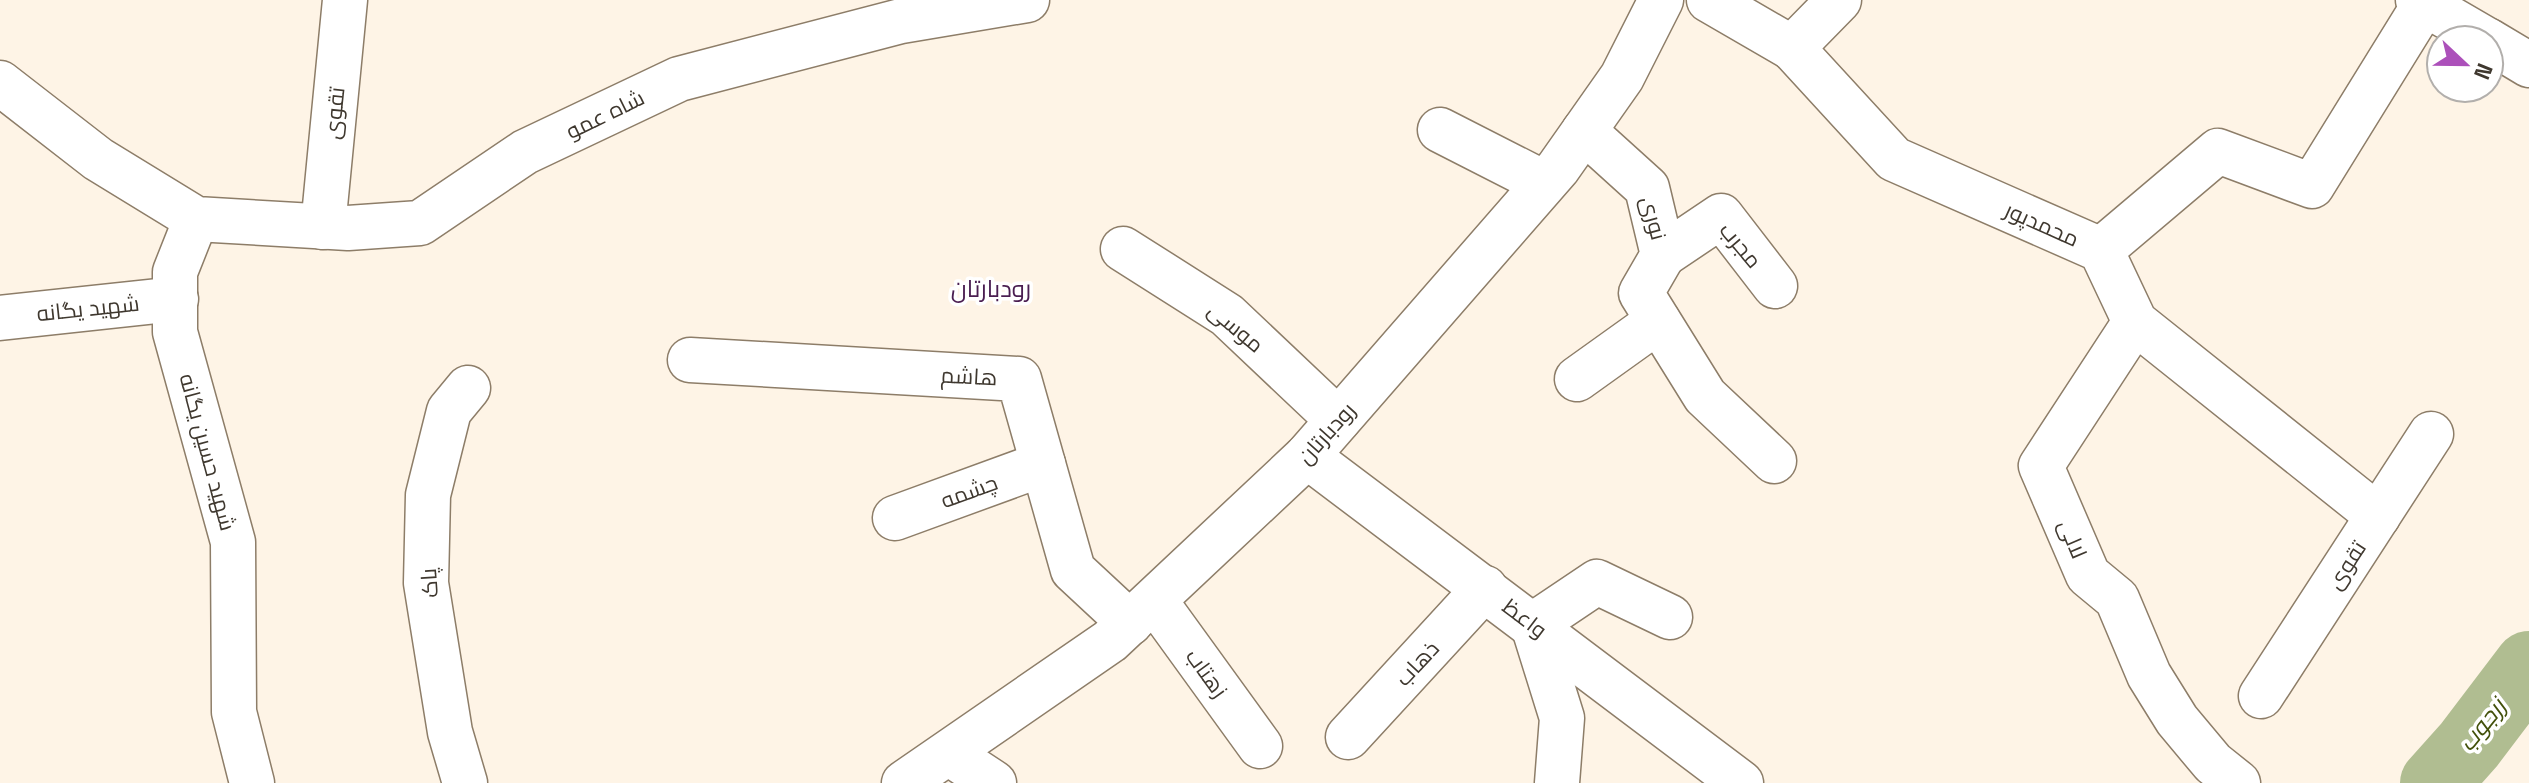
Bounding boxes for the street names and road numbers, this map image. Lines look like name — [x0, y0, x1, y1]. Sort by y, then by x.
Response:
street label: شاه عمو — [561, 83, 649, 145]
street label: تقوی — [317, 85, 351, 141]
street label: نوری — [1635, 193, 1673, 243]
street label: محمدپور — [1998, 194, 2084, 254]
street label: مجرب — [1714, 216, 1768, 274]
street label: شهید یگانه — [35, 289, 141, 327]
street label: موسی — [1202, 296, 1270, 358]
street label: هاشم — [940, 361, 998, 393]
street label: شهید حسین یگانه — [174, 370, 242, 534]
street label: رودبارتان — [1291, 396, 1361, 470]
street label: چشمه — [937, 468, 1002, 515]
street label: لالی — [2052, 515, 2094, 563]
street label: تقوی — [2320, 535, 2372, 595]
street label: پاک — [414, 567, 445, 599]
street label: واعظ — [1497, 592, 1553, 644]
street label: ذهاب — [1389, 634, 1445, 692]
street label: زهتاب — [1180, 643, 1234, 703]

